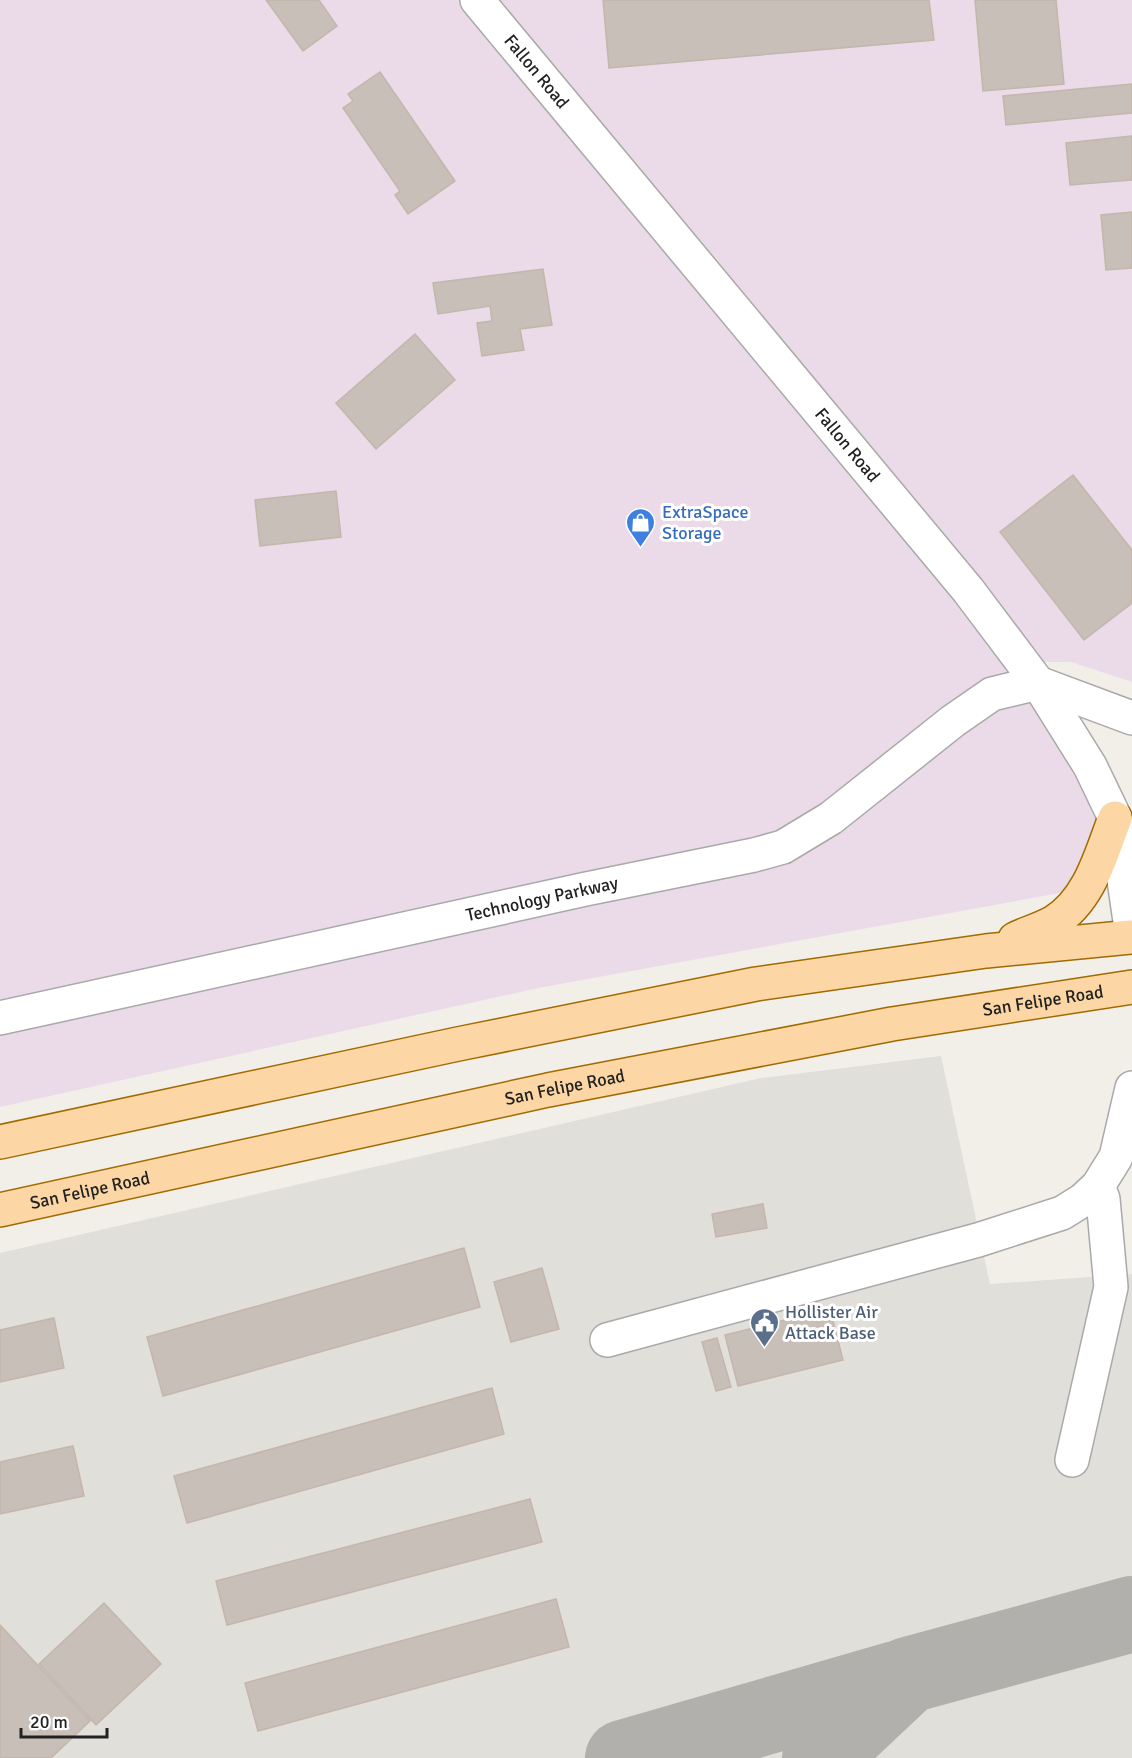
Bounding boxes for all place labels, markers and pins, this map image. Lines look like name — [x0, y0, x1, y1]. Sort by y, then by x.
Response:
place label: ExtraSpace Storage — [662, 501, 748, 544]
shop icon: ExtraSpace Storage — [625, 506, 657, 548]
place label: Hollister Air Attack Base — [785, 1301, 878, 1344]
public building icon: Hollister Air Attack Base — [748, 1306, 780, 1348]

